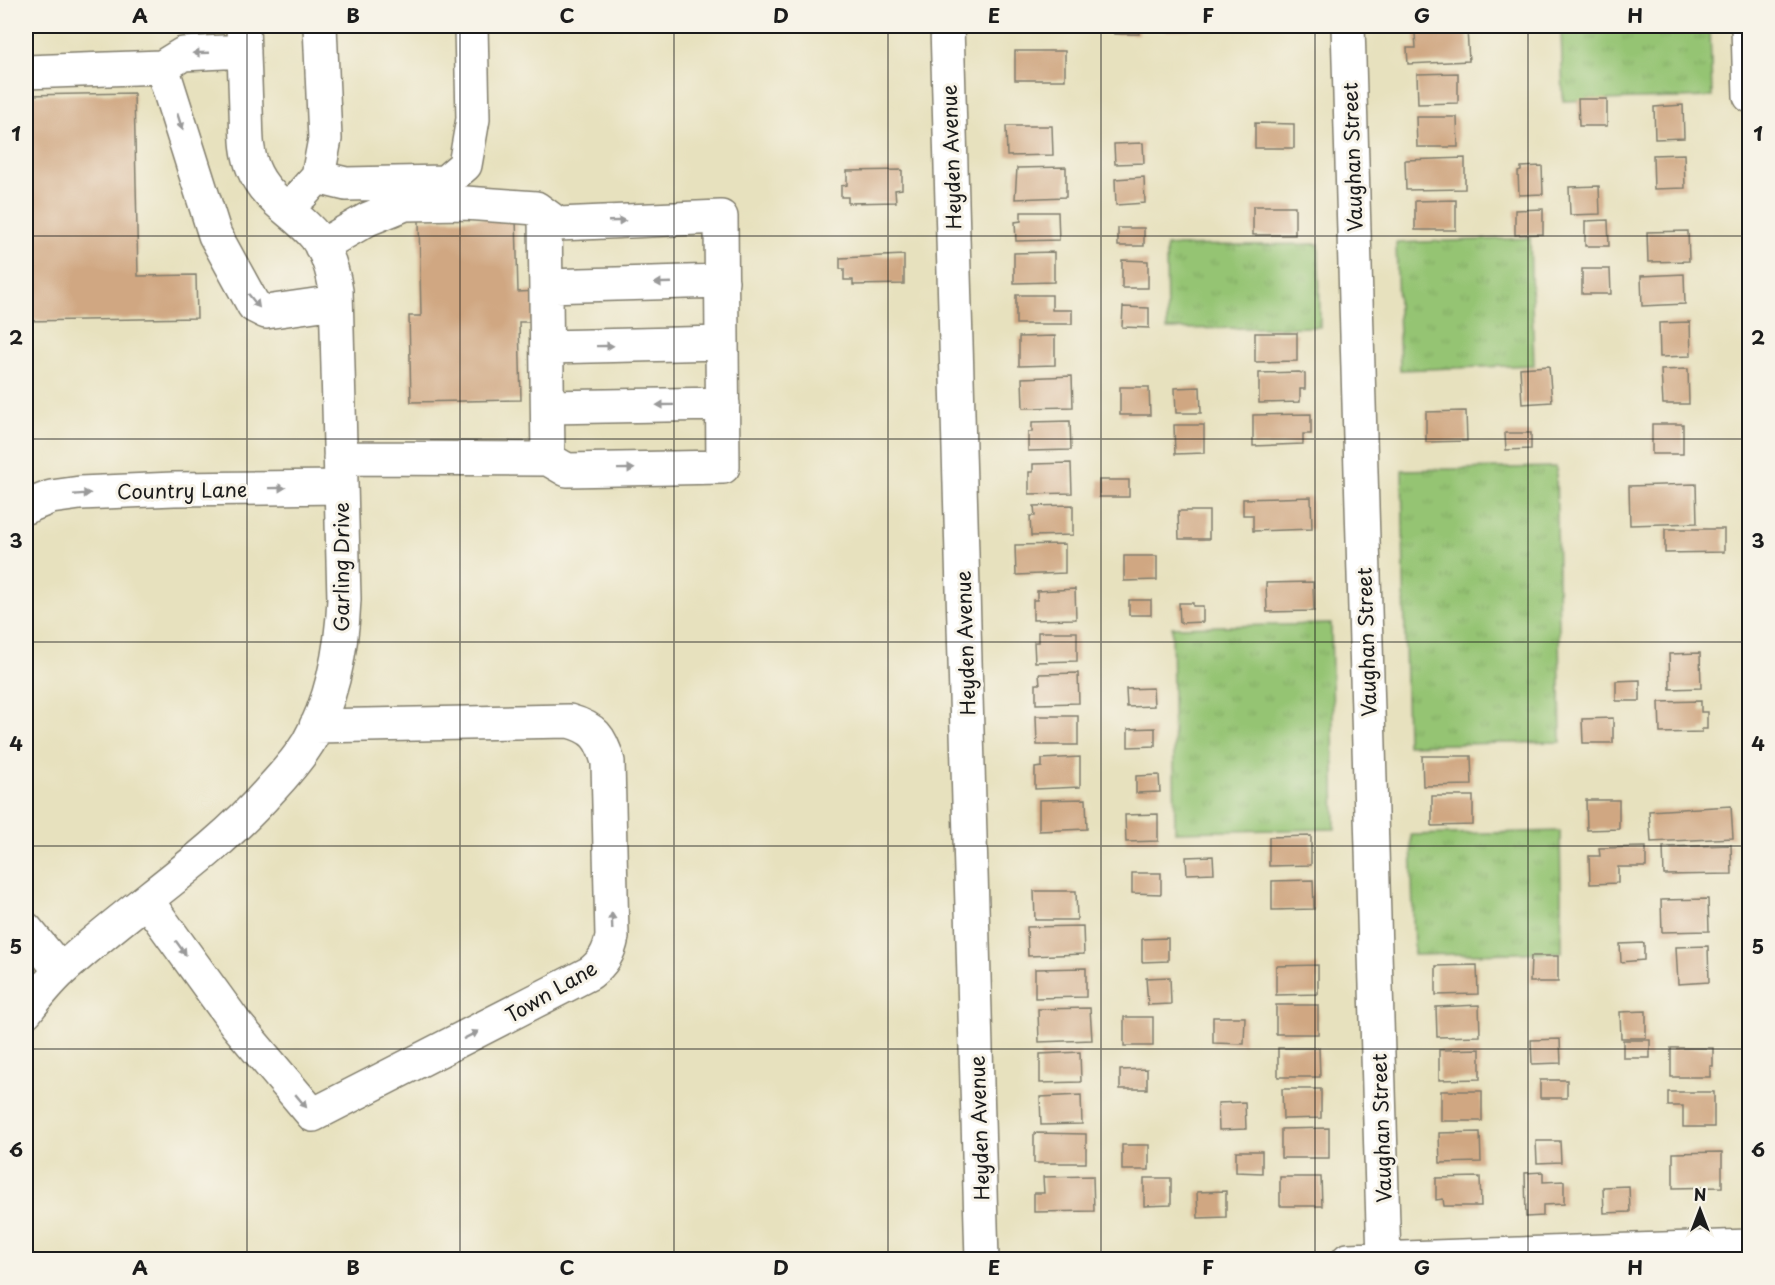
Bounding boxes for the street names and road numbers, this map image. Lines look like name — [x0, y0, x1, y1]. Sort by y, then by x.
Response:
street label: Vaughan Street — [1334, 82, 1370, 232]
street label: Heyden Avenue — [933, 84, 969, 230]
street label: Country Lane — [117, 474, 247, 506]
street label: Garling Drive — [326, 502, 356, 632]
street label: Vaughan Street — [1348, 567, 1384, 717]
street label: Heyden Avenue — [947, 570, 983, 716]
street label: Town Lane — [499, 953, 603, 1029]
street label: Vaughan Street — [1363, 1053, 1399, 1203]
street label: Heyden Avenue — [961, 1055, 997, 1201]

